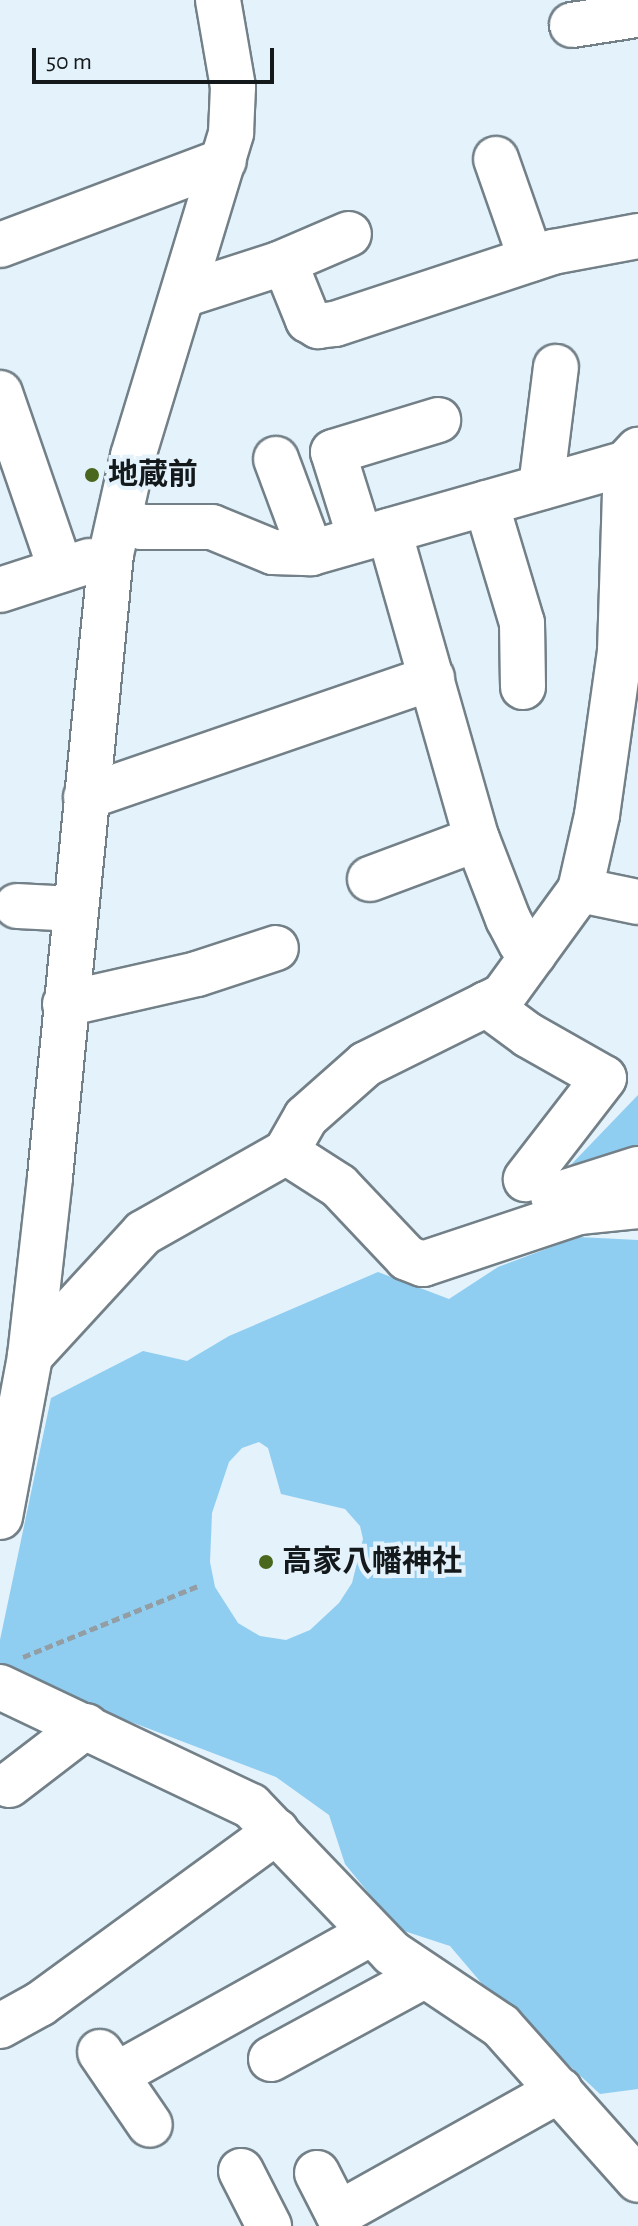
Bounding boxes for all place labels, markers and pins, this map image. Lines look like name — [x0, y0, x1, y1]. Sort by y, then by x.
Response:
place label: 地蔵前 — [108, 457, 198, 493]
marker: 地蔵前 — [83, 466, 101, 484]
place label: 高家八幡神社 — [282, 1544, 462, 1580]
marker: 高家八幡神社 — [257, 1553, 275, 1571]

